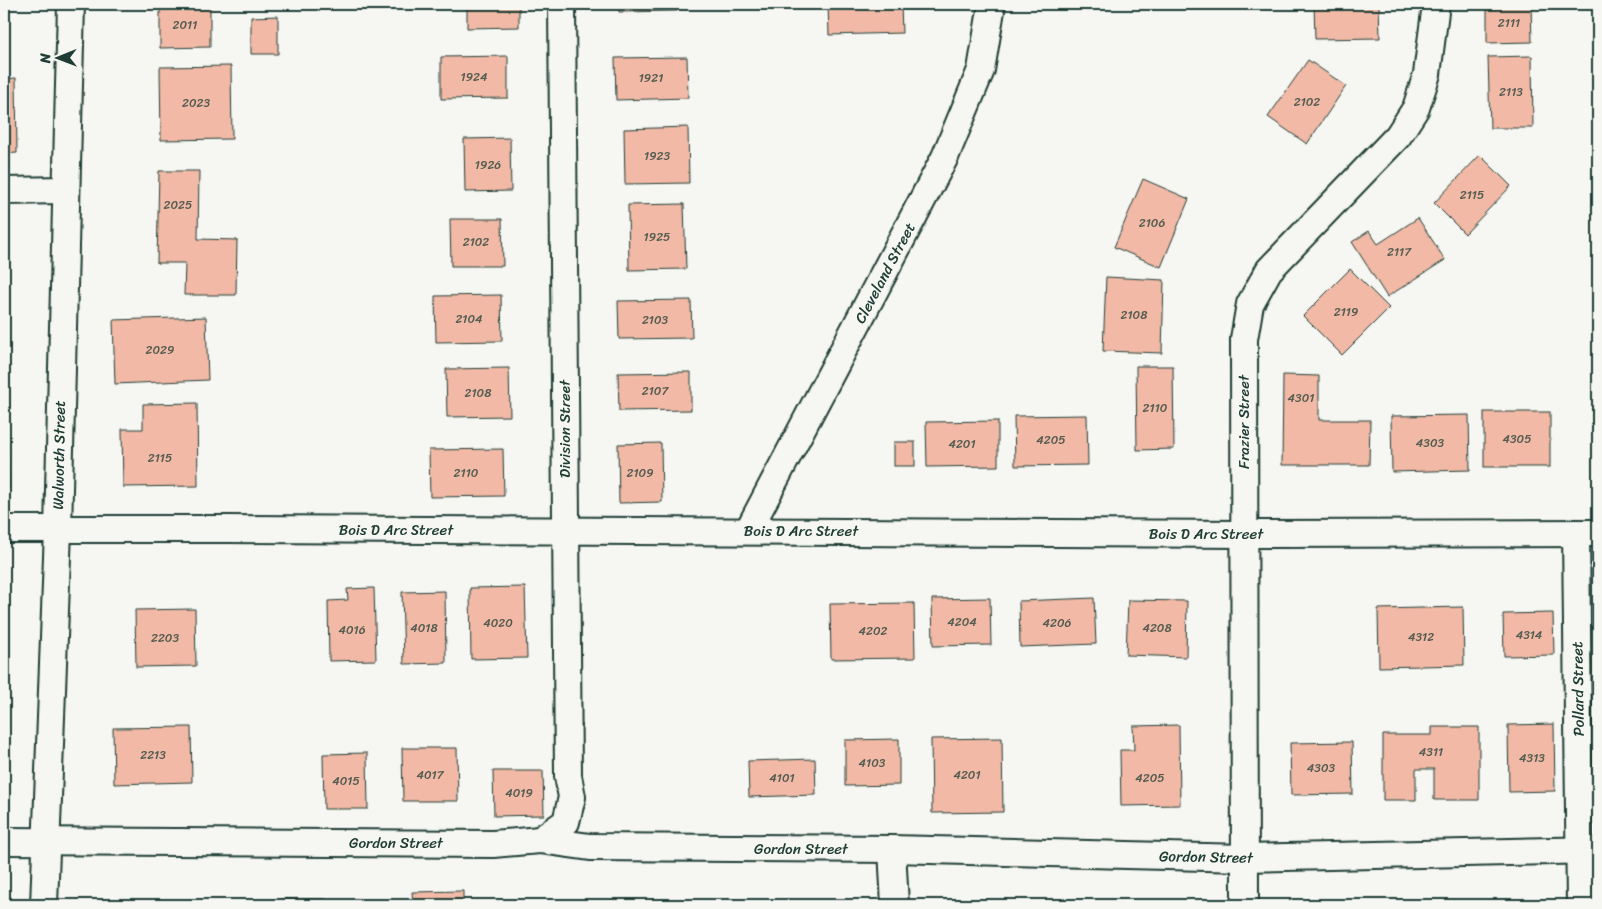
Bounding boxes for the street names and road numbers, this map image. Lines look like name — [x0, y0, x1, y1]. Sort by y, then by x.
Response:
street label: Cleveland Street — [847, 217, 923, 328]
street label: Frazier Street — [1231, 374, 1257, 469]
street label: Division Street — [552, 379, 578, 478]
street label: Walworth Street — [45, 400, 73, 510]
street label: Bois D Arc Street — [339, 517, 454, 543]
street label: Bois D Arc Street — [744, 518, 859, 544]
street label: Bois D Arc Street — [1149, 521, 1264, 547]
street label: Pollard Street — [1564, 641, 1592, 737]
street label: Gordon Street — [349, 830, 444, 856]
street label: Gordon Street — [754, 836, 849, 862]
street label: Gordon Street — [1159, 843, 1254, 871]

